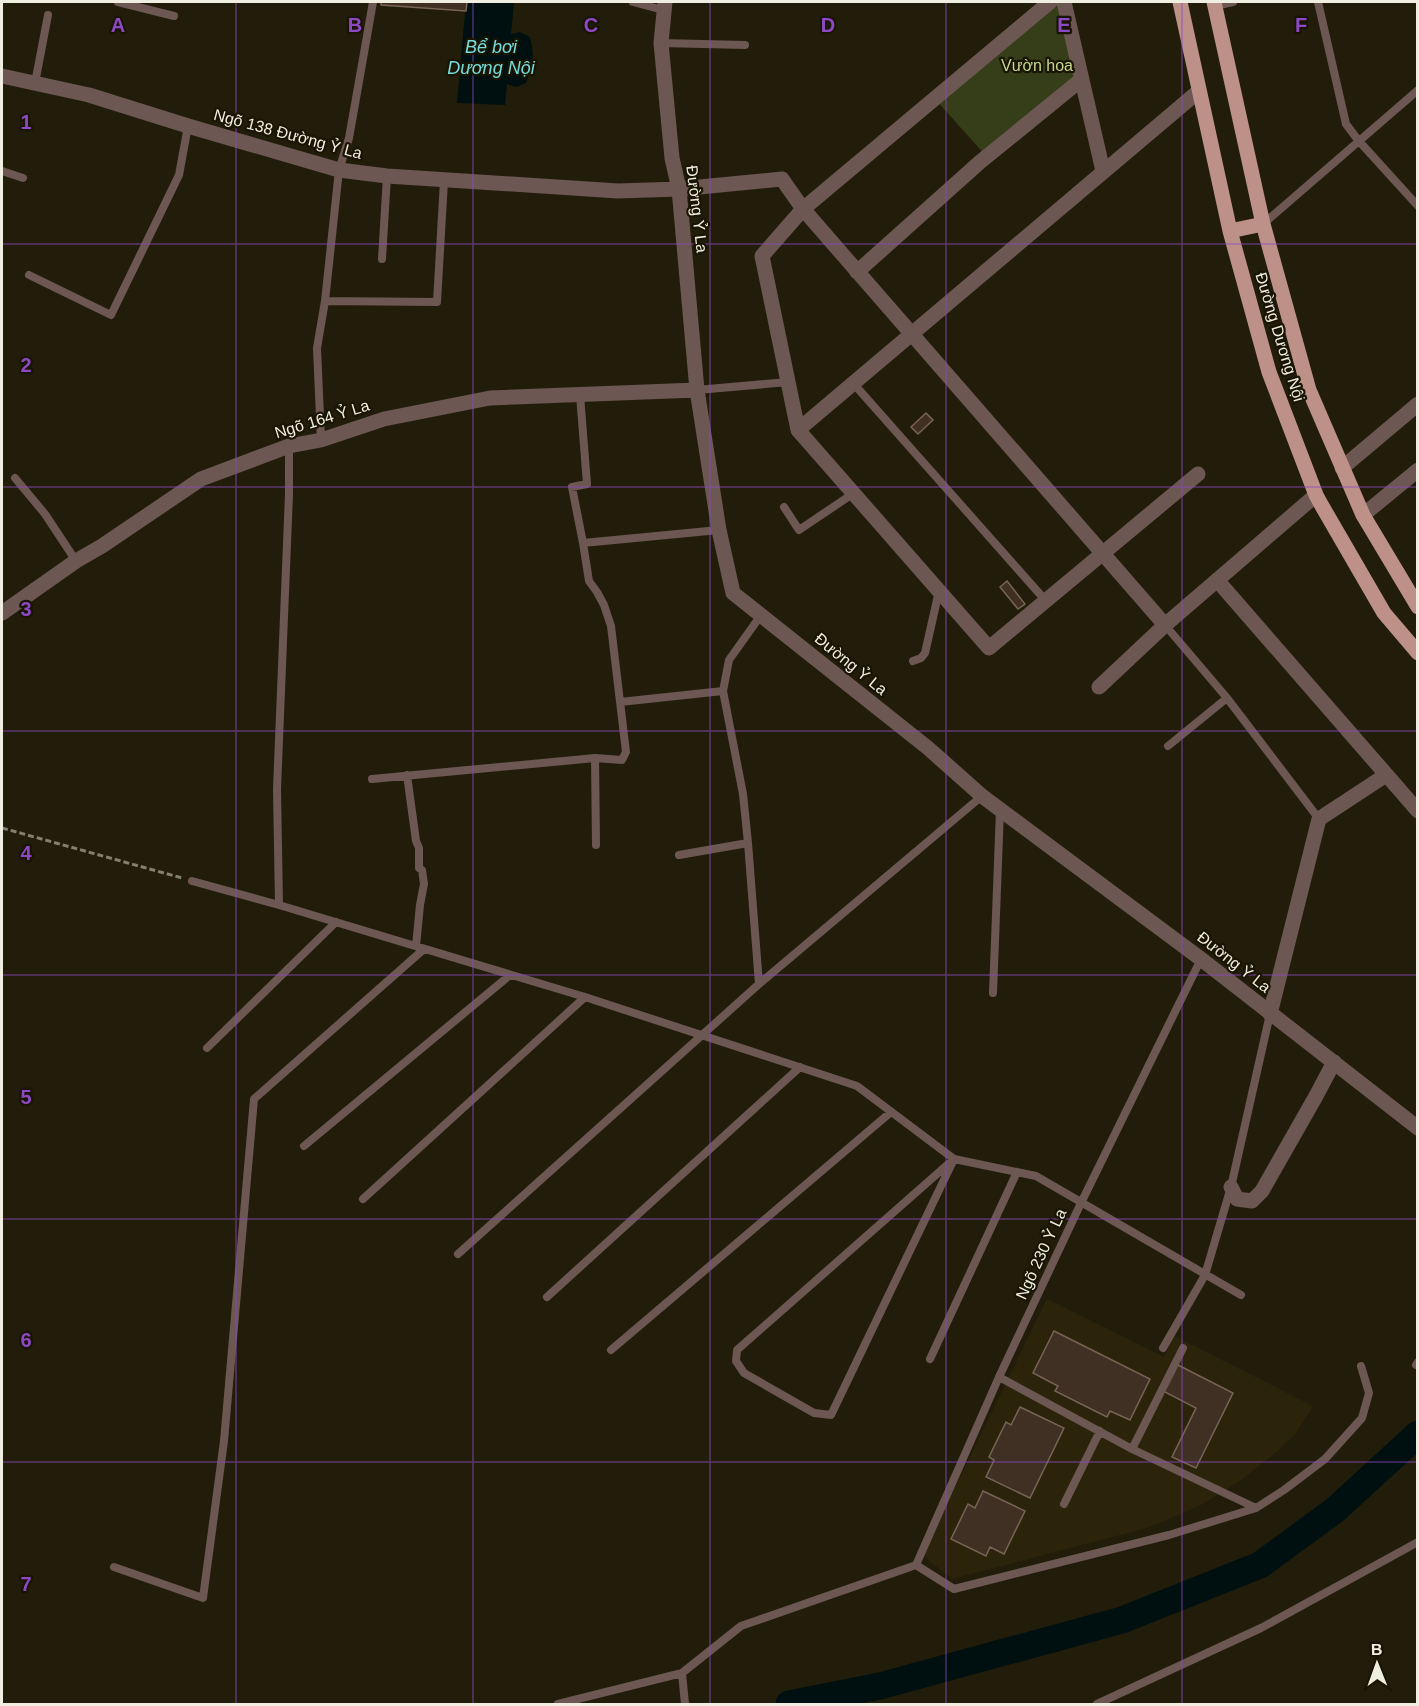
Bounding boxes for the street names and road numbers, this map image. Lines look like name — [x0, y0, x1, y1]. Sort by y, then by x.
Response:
street label: Ngõ 138 Đường Ỷ La — [212, 105, 364, 162]
street label: Đường Ỷ La — [683, 164, 712, 254]
street label: Đường Dương Nội — [1252, 270, 1308, 404]
street label: Ngõ 164 Ỷ La — [272, 396, 371, 441]
street label: Đường Ỷ La — [811, 629, 891, 698]
street label: Đường Ỷ La — [1194, 927, 1275, 996]
street label: Ngõ 230 Ỷ La — [1012, 1206, 1069, 1302]

